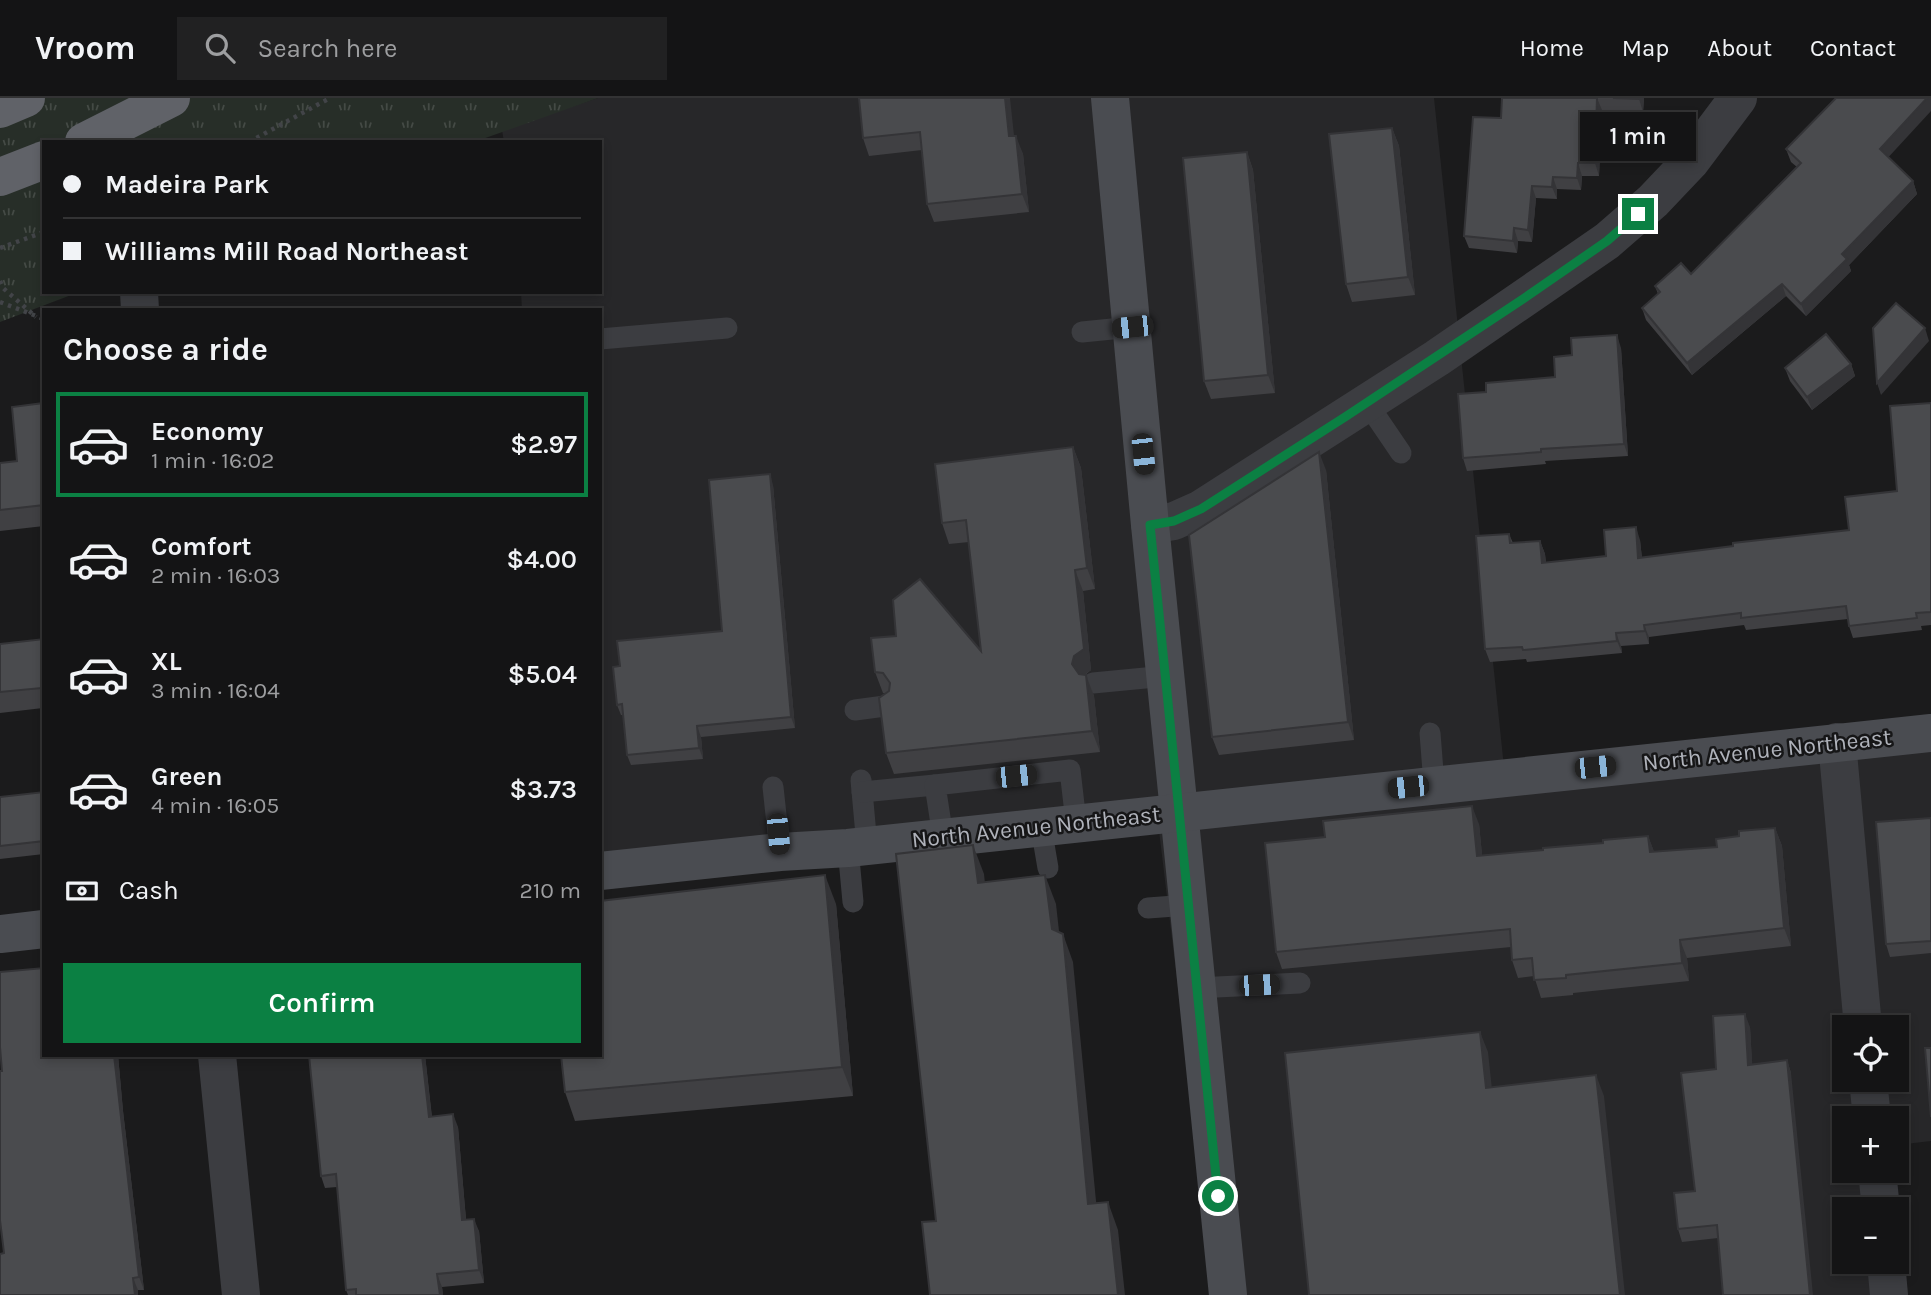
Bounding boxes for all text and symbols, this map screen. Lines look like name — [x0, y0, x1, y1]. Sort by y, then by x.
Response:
search box — [177, 17, 667, 80]
text: Vroom — [35, 29, 135, 67]
icon: search — [201, 29, 239, 67]
text: Search here — [257, 33, 397, 64]
text: Home — [1520, 34, 1584, 62]
text: Map — [1622, 34, 1669, 62]
text: About — [1707, 34, 1772, 62]
text: Contact — [1810, 34, 1896, 62]
callout: 1 min — [1580, 113, 1696, 162]
text: 1 min — [1609, 123, 1667, 150]
text: Madeira Park — [105, 169, 269, 200]
route end — [1622, 198, 1654, 230]
text: Williams Mill Road Northeast — [105, 236, 469, 267]
car — [1111, 314, 1154, 340]
text: Choose a ride — [63, 331, 268, 368]
icon: car — [67, 413, 130, 476]
text: Economy — [151, 416, 263, 447]
text: $2.97 — [510, 429, 577, 460]
car — [1131, 432, 1156, 476]
text: 1 min · 16:02 — [151, 447, 274, 474]
icon: car — [67, 528, 130, 591]
text: Comfort — [151, 531, 252, 562]
text: $4.00 — [507, 544, 577, 575]
text: 2 min · 16:03 — [151, 562, 280, 589]
icon: car — [67, 643, 130, 706]
text: XL — [151, 646, 182, 677]
text: $5.04 — [508, 659, 577, 690]
text: 3 min · 16:04 — [151, 677, 280, 704]
street label: North Avenue Northeast — [1641, 723, 1893, 776]
car — [1574, 754, 1617, 780]
icon: car — [67, 758, 130, 821]
text: Green — [151, 761, 223, 792]
car — [995, 763, 1038, 789]
text: $3.73 — [510, 774, 577, 805]
car — [1387, 774, 1430, 800]
text: 4 min · 16:05 — [151, 792, 279, 819]
street label: North Avenue Northeast — [910, 800, 1162, 853]
car — [766, 812, 791, 856]
icon: cash — [63, 872, 101, 910]
text: Cash — [119, 875, 179, 906]
text: 210 m — [519, 877, 581, 904]
button: Confirm — [63, 963, 581, 1043]
car — [1238, 973, 1281, 997]
map controls — [1832, 1015, 1909, 1274]
button: locate — [1832, 1015, 1909, 1092]
button: + — [1832, 1106, 1909, 1183]
route start — [1202, 1180, 1234, 1212]
button: − — [1832, 1197, 1909, 1274]

